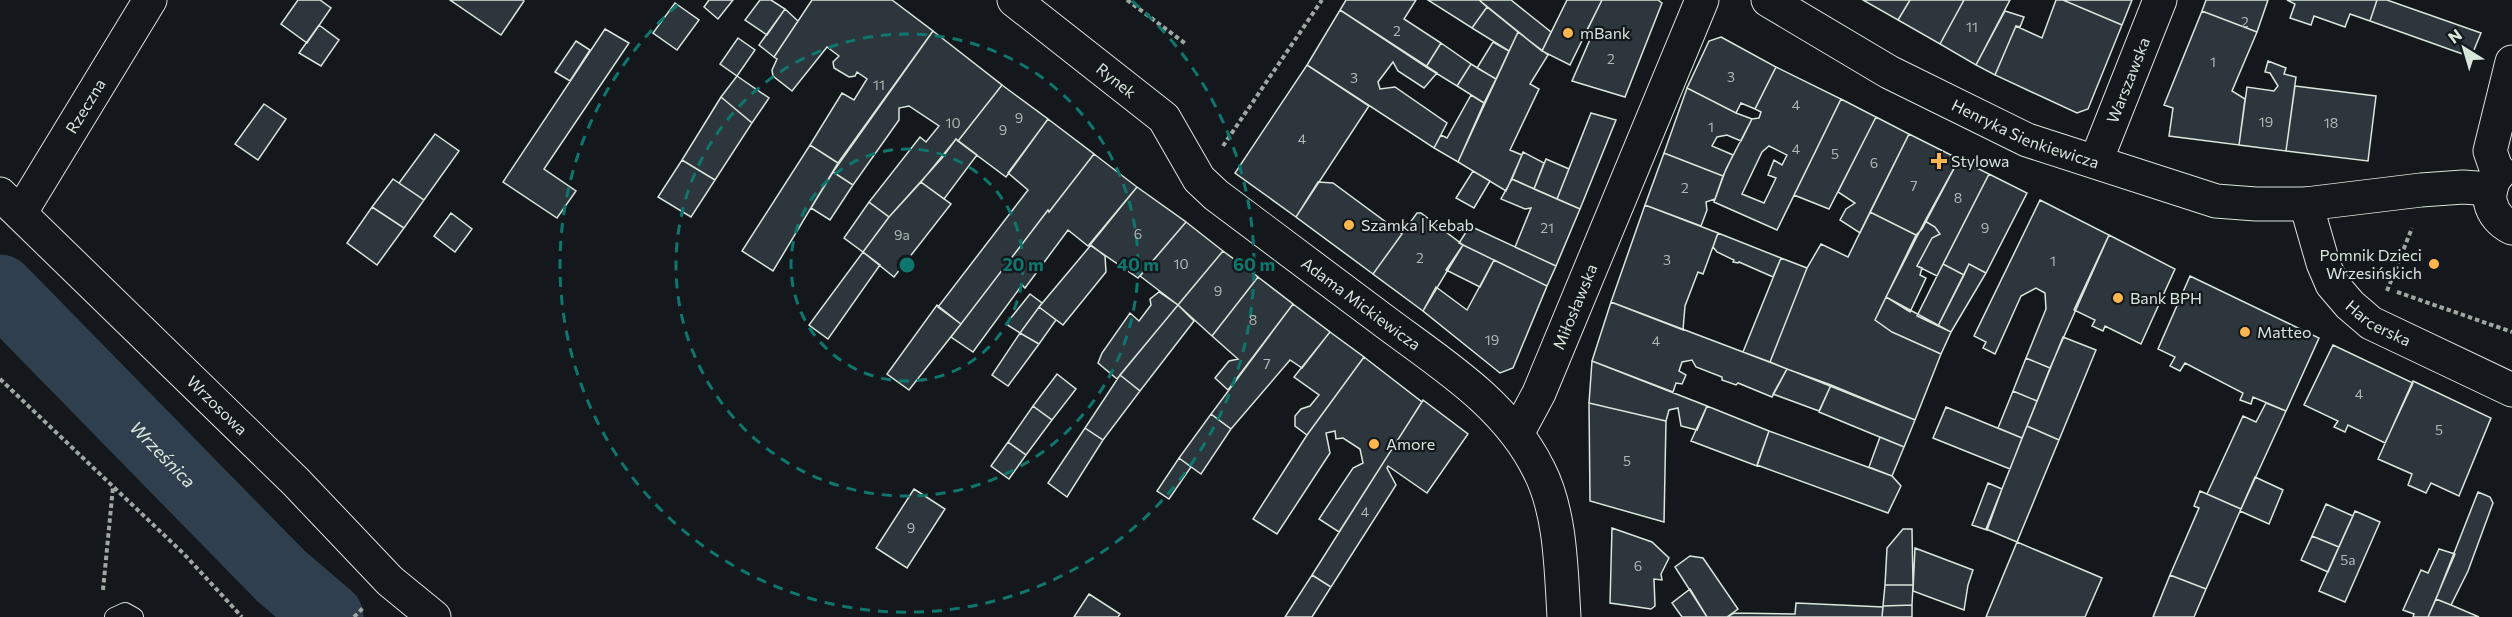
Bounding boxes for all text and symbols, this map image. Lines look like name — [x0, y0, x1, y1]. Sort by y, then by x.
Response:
house number: 2 — [2241, 13, 2249, 30]
house number: 11 — [1966, 18, 1978, 35]
north arrow — [2434, 18, 2494, 78]
house number: 2 — [1393, 22, 1401, 39]
place label: mBank — [1580, 23, 1631, 42]
text: N — [2444, 24, 2465, 47]
marker: mBank — [1561, 26, 1575, 40]
street label: Warszawska — [2102, 34, 2153, 126]
house number: 2 — [1607, 50, 1615, 67]
house number: 1 — [2210, 53, 2216, 70]
street label: Rynek — [1093, 59, 1140, 102]
house number: 3 — [1727, 68, 1735, 85]
house number: 3 — [1350, 69, 1358, 86]
street label: Rzeczna — [61, 75, 109, 137]
house number: 11 — [873, 76, 885, 93]
street label: Henryka Sienkiewicza — [1949, 95, 2102, 172]
house number: 4 — [1792, 96, 1801, 113]
house number: 9 — [1015, 109, 1023, 126]
house number: 19 — [2259, 113, 2273, 130]
house number: 10 — [945, 114, 961, 131]
house number: 18 — [2324, 114, 2338, 131]
house number: 1 — [1708, 118, 1714, 135]
house number: 9 — [999, 121, 1007, 138]
house number: 4 — [1298, 130, 1307, 147]
house number: 4 — [1792, 140, 1801, 157]
house number: 5 — [1831, 145, 1839, 162]
place label: Stylowa — [1951, 151, 2009, 170]
house number: 6 — [1870, 154, 1878, 171]
marker: Stylowa — [1932, 154, 1946, 168]
house number: 7 — [1910, 177, 1918, 194]
house number: 2 — [1681, 179, 1689, 196]
house number: 8 — [1954, 189, 1962, 206]
place label: Szamka | Kebab — [1361, 215, 1474, 234]
marker: Szamka | Kebab — [1342, 218, 1356, 232]
house number: 21 — [1540, 219, 1554, 236]
house number: 9 — [1981, 219, 1989, 236]
house number: 6 — [1134, 225, 1142, 242]
house number: 9a — [894, 226, 910, 243]
place label: Pomnik Dzieci Wrzesińskich — [2319, 245, 2422, 282]
house number: 2 — [1416, 249, 1424, 266]
house number: 3 — [1663, 251, 1671, 268]
house number: 1 — [2050, 252, 2056, 269]
text: 20 m — [1002, 253, 1044, 275]
text: 40 m — [1117, 253, 1159, 275]
text: 60 m — [1233, 253, 1275, 275]
street label: Adama Mickiewicza — [1298, 253, 1425, 354]
centre of rings — [897, 255, 917, 275]
house number: 10 — [1173, 255, 1189, 272]
marker: Pomnik Dzieci Wrzesińskich — [2427, 257, 2441, 271]
street label: Miłosławska — [1548, 261, 1601, 352]
house number: 9 — [1214, 282, 1222, 299]
place label: Bank BPH — [2130, 288, 2202, 307]
marker: Bank BPH — [2111, 291, 2125, 305]
street label: Harcerska — [2342, 296, 2414, 350]
house number: 8 — [1249, 311, 1257, 328]
place label: Matteo — [2257, 322, 2312, 341]
marker: Matteo — [2238, 325, 2252, 339]
house number: 19 — [1485, 331, 1499, 348]
house number: 4 — [1652, 332, 1661, 349]
house number: 7 — [1263, 355, 1271, 372]
street label: Wrzosowa — [183, 371, 252, 439]
house number: 4 — [2355, 385, 2364, 402]
water label: Wrześnica — [126, 416, 200, 492]
house number: 5 — [2435, 421, 2443, 438]
place label: Amore — [1386, 434, 1435, 453]
marker: Amore — [1367, 437, 1381, 451]
house number: 5 — [1623, 452, 1631, 469]
house number: 4 — [1361, 503, 1370, 520]
house number: 9 — [907, 519, 915, 536]
house number: 5a — [2340, 551, 2356, 568]
house number: 6 — [1634, 557, 1642, 574]

